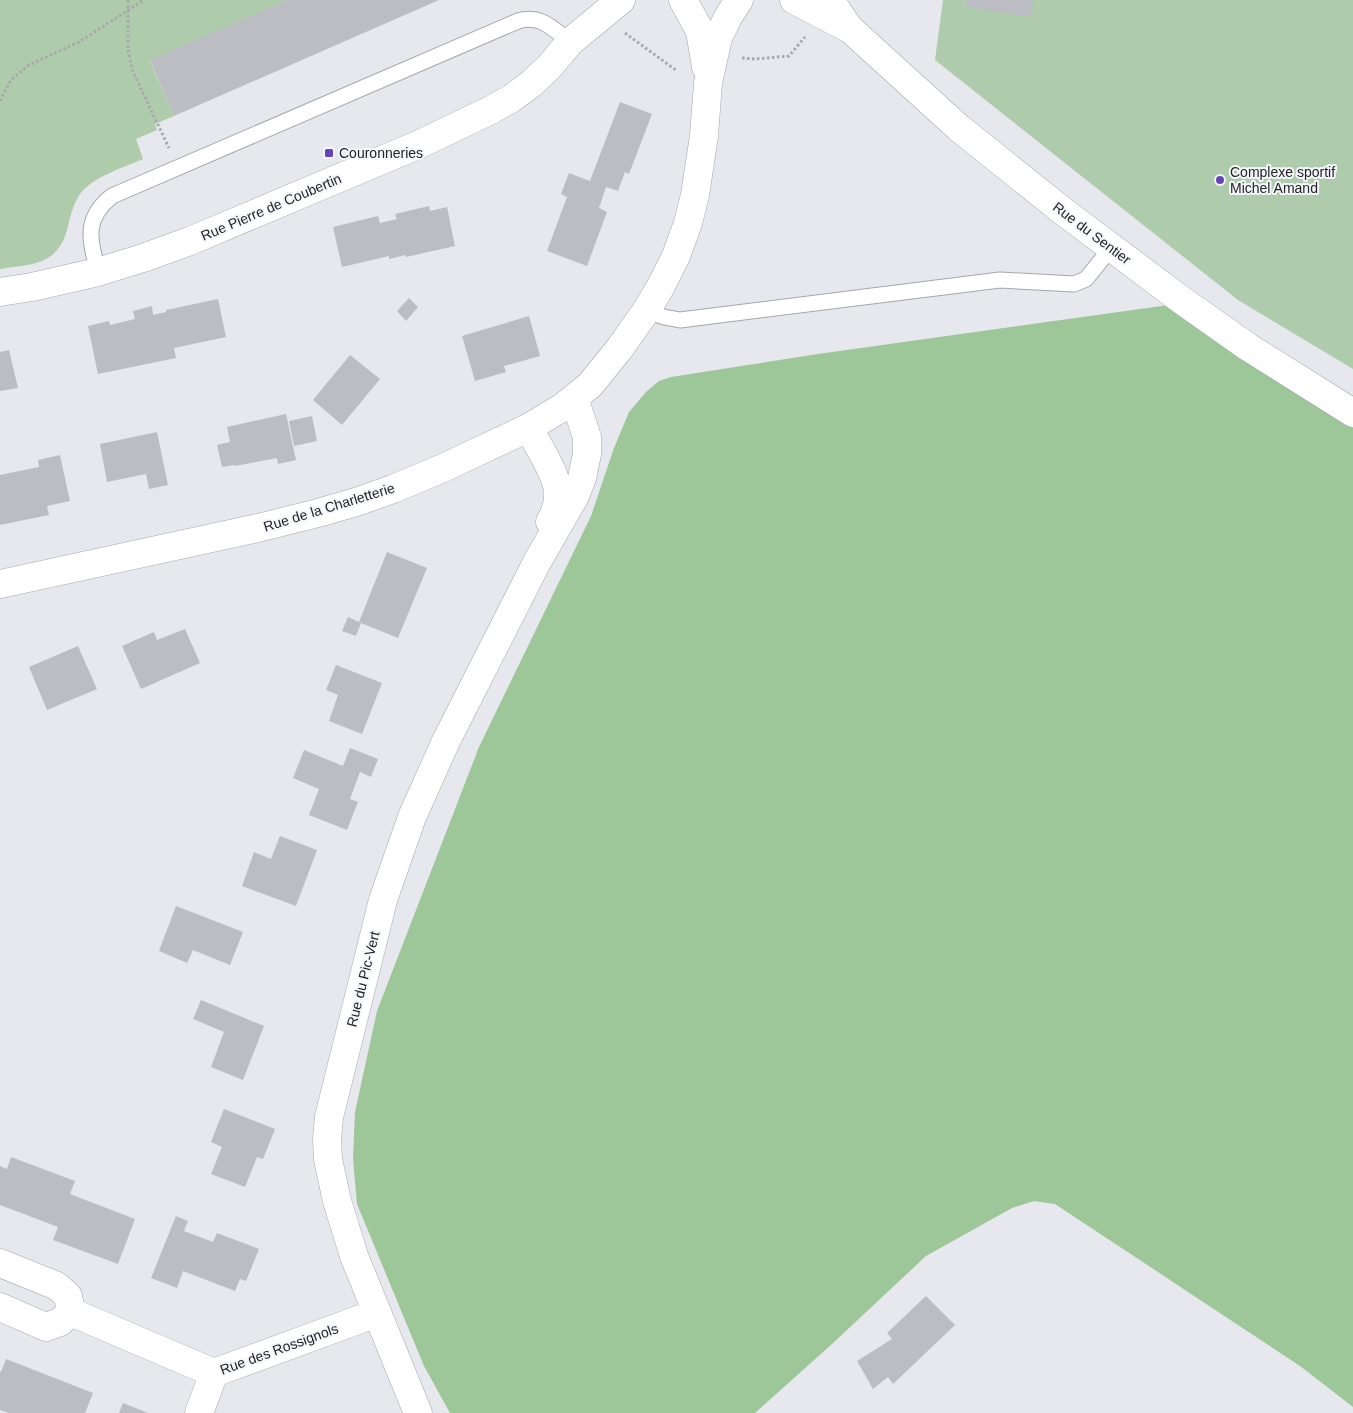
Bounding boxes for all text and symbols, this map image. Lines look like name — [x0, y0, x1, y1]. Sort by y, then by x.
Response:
place label: Couronneries — [339, 145, 423, 161]
marker: Couronneries — [323, 147, 335, 159]
place label: Complexe sportif Michel Amand — [1230, 164, 1335, 196]
street label: Rue Pierre de Coubertin — [198, 170, 344, 244]
marker: Complexe sportif Michel Amand — [1214, 174, 1226, 186]
street label: Rue du Sentier — [1050, 199, 1134, 268]
street label: Rue de la Charletterie — [262, 479, 397, 535]
street label: Rue du Pic-Vert — [343, 929, 383, 1029]
street label: Rue des Rossignols — [218, 1320, 340, 1378]

